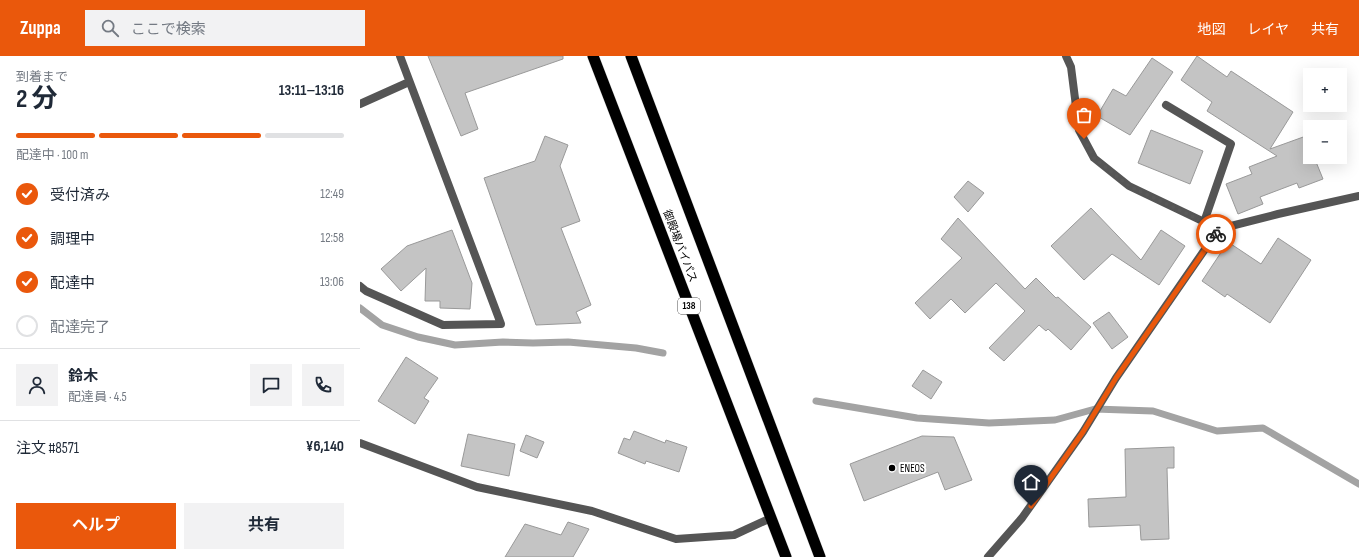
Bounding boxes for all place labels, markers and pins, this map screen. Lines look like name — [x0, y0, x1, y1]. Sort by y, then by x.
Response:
pin — [1067, 98, 1101, 139]
place label: ENEOS — [900, 462, 925, 475]
marker: ENEOS — [887, 463, 897, 473]
pin — [1014, 465, 1048, 506]

